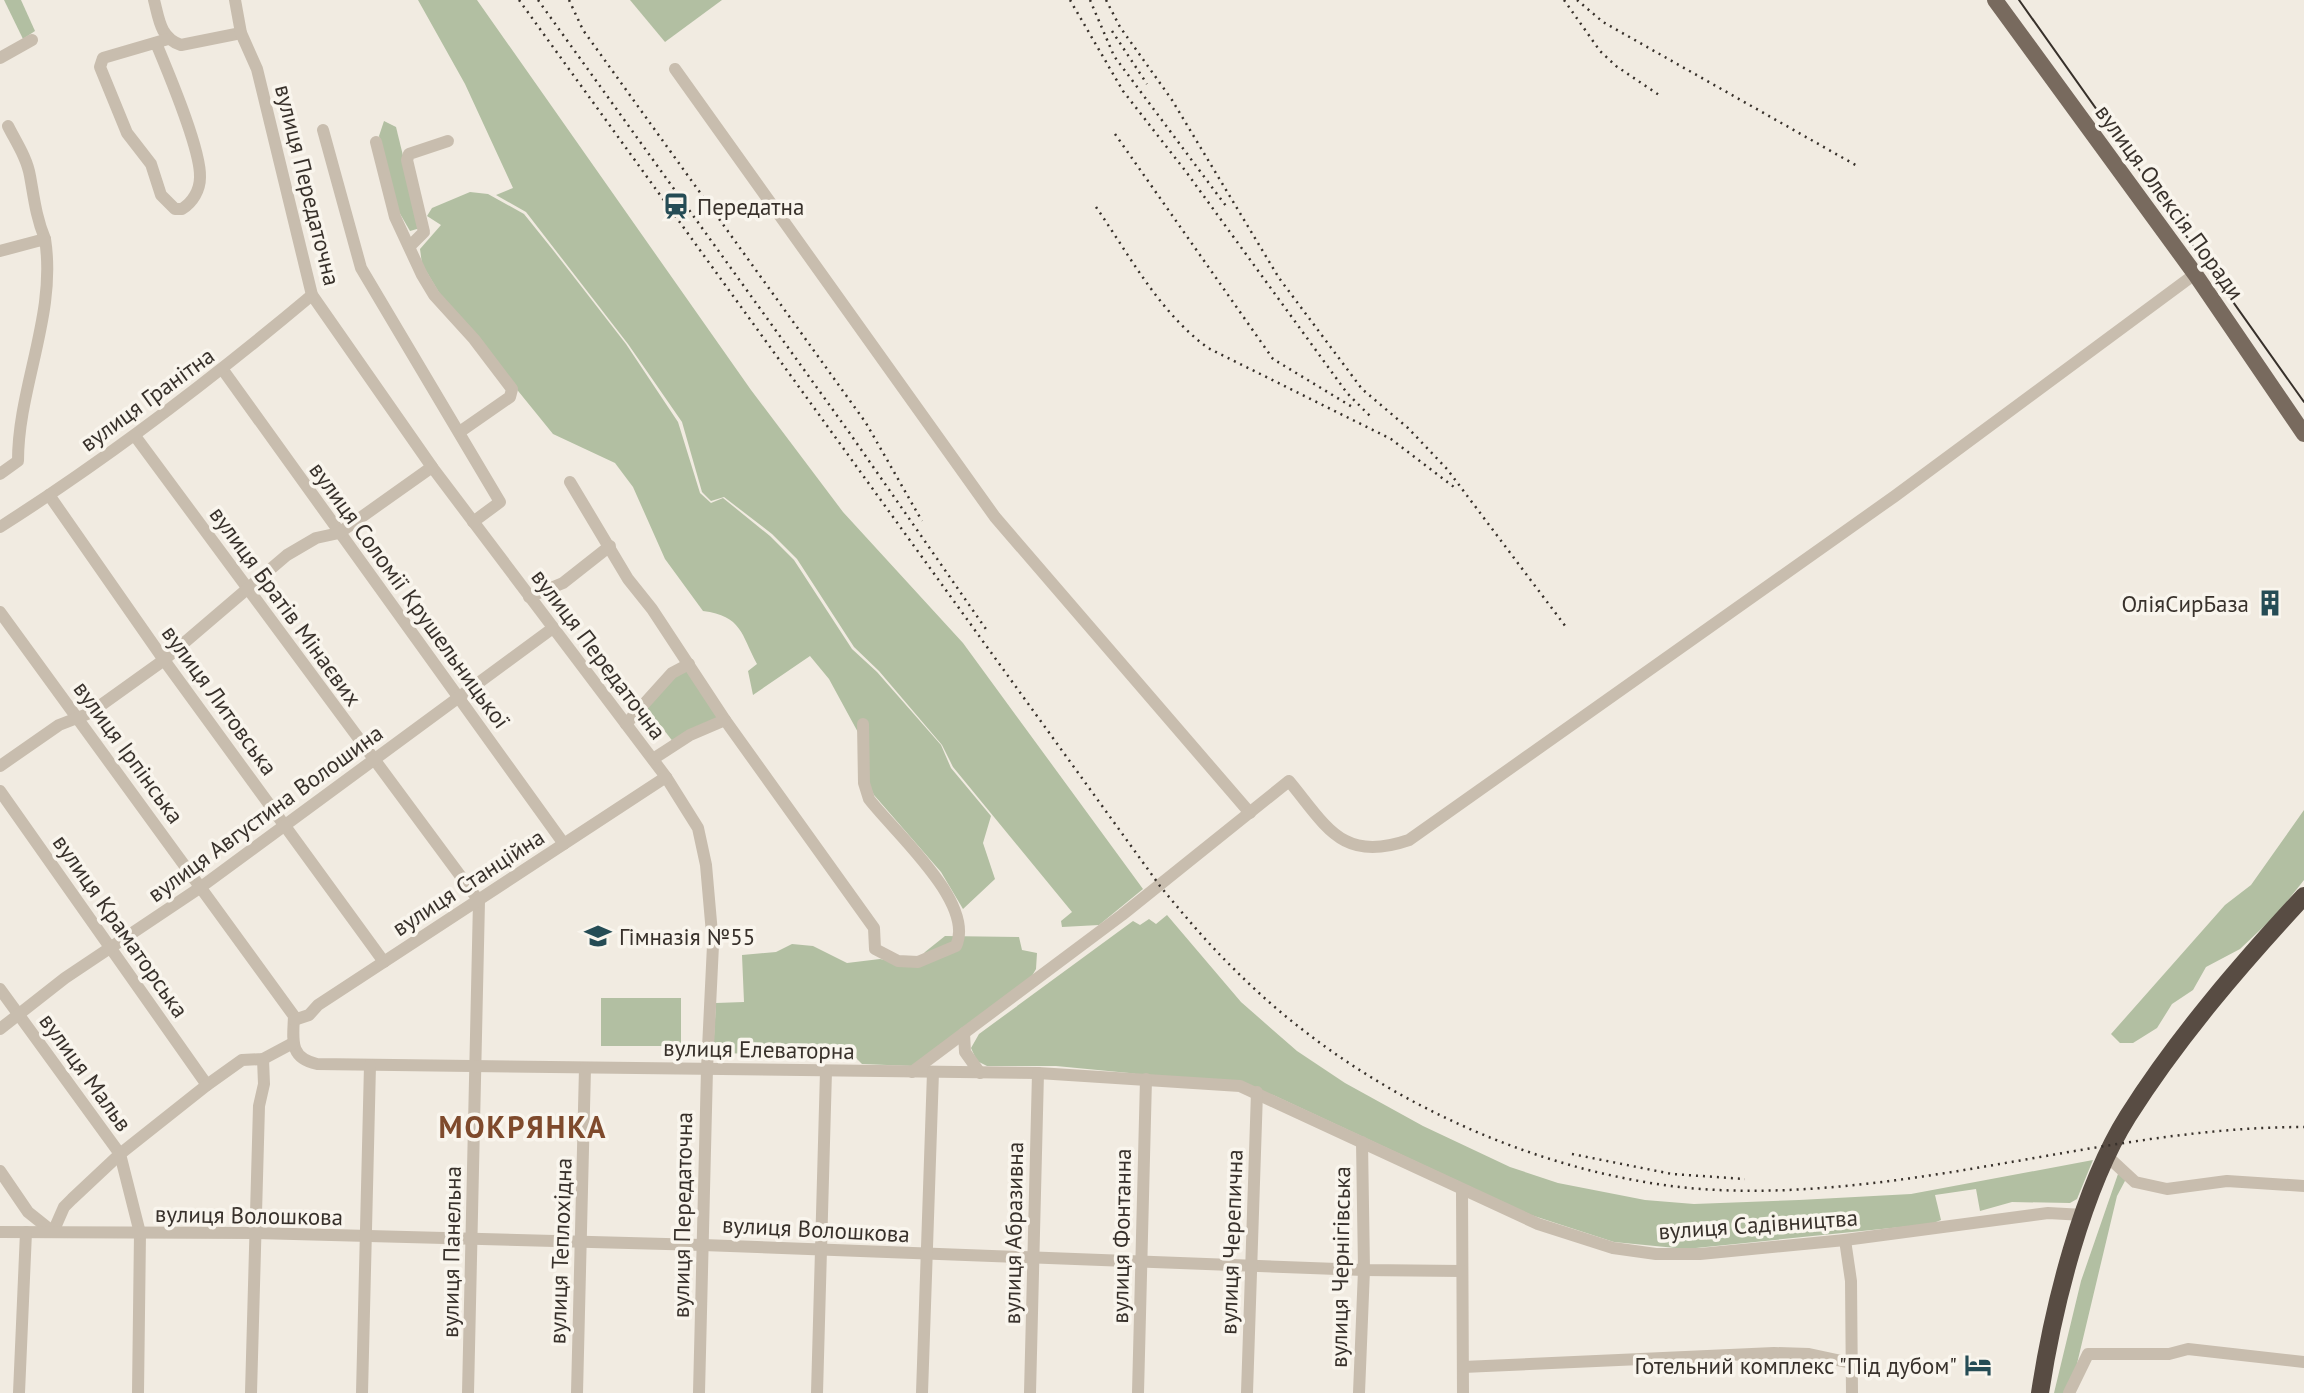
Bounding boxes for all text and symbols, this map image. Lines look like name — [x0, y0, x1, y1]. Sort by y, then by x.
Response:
street label: вулиця Передаточна — [269, 81, 347, 289]
street label: вулиця Олексія Поради — [2089, 99, 2251, 305]
station icon: Передатна — [661, 191, 691, 221]
place label: Передатна — [697, 192, 804, 221]
street label: вулиця Гранітна — [74, 341, 220, 457]
street label: вулиця Соломії Крушельницької — [303, 456, 517, 734]
street label: вулиця Братів Мінаєвих — [204, 500, 368, 712]
street label: вулиця Передаточна — [525, 563, 673, 745]
building icon: ОліяСирБаза — [2255, 588, 2285, 618]
place label: ОліяСирБаза — [2122, 589, 2249, 618]
street label: вулиця Литовська — [156, 619, 284, 781]
street label: вулиця Ірпінська — [68, 675, 190, 829]
street label: вулиця Августина Волошина — [142, 718, 388, 908]
street label: вулиця Станційна — [387, 822, 549, 942]
street label: вулиця Краматорська — [47, 829, 195, 1023]
school or university icon: Гімназія №55 — [583, 921, 613, 951]
place label: Гімназія №55 — [619, 922, 755, 951]
street label: вулиця Мальв — [33, 1007, 139, 1137]
street label: вулиця Елеваторна — [663, 1033, 855, 1065]
district label: МОКРЯНКА — [438, 1107, 608, 1146]
street label: вулиця Передаточна — [666, 1112, 698, 1318]
street label: вулиця Абразивна — [997, 1141, 1029, 1325]
street label: вулиця Фонтанна — [1105, 1148, 1137, 1324]
street label: вулиця Черепична — [1213, 1149, 1249, 1335]
street label: вулиця Теплохідна — [542, 1157, 578, 1345]
street label: вулиця Панельна — [435, 1166, 467, 1338]
street label: вулиця Чернігівська — [1324, 1166, 1356, 1368]
street label: вулиця Волошкова — [155, 1199, 343, 1231]
street label: вулиця Садівництва — [1657, 1203, 1859, 1245]
street label: вулиця Волошкова — [721, 1210, 911, 1248]
hotel icon: Готельний комплекс "Під дубом" — [1963, 1350, 1993, 1380]
place label: Готельний комплекс "Під дубом" — [1634, 1351, 1957, 1380]

